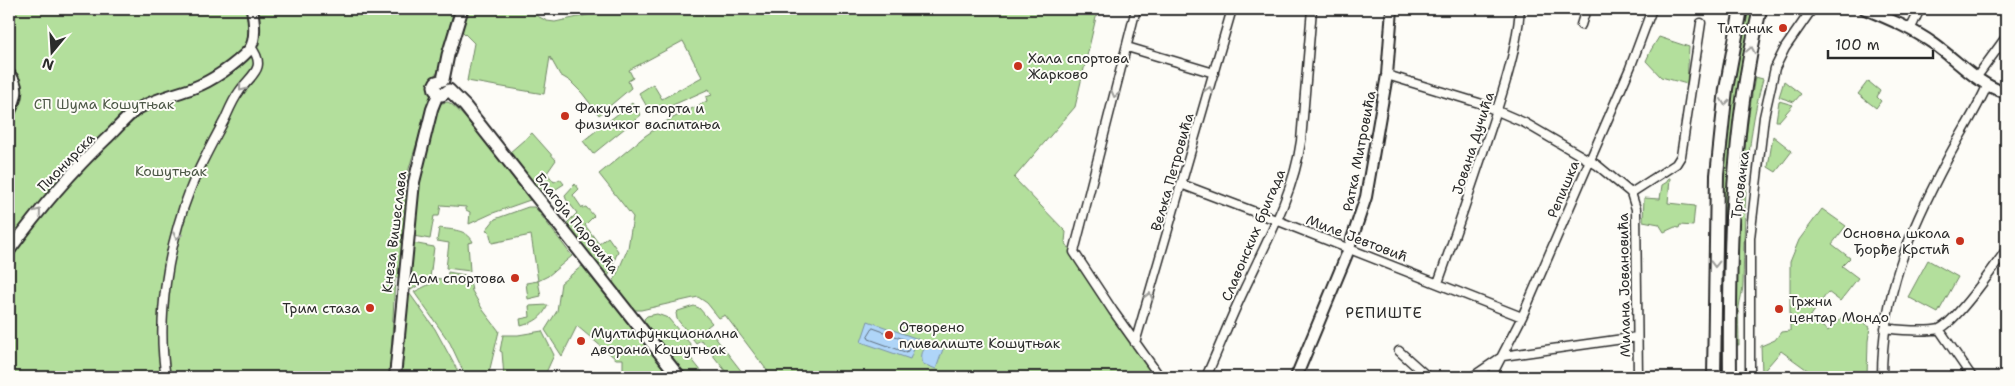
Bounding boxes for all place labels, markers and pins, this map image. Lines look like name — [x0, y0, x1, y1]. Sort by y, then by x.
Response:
place label: Титаник — [1717, 19, 1774, 37]
marker: Титаник — [1777, 22, 1789, 34]
place label: Хала спортова Жарково — [1028, 49, 1129, 83]
marker: Хала спортова Жарково — [1012, 60, 1024, 72]
place label: Факултет спорта и физичког васпитања — [575, 99, 720, 133]
marker: Факултет спорта и физичког васпитања — [559, 110, 571, 122]
place label: Основна школа Ђорђе Крстић — [1843, 224, 1950, 258]
marker: Основна школа Ђорђе Крстић — [1954, 235, 1966, 247]
place label: Дом спортова — [409, 269, 505, 287]
marker: Дом спортова — [509, 272, 521, 284]
place label: Тржни центар Мондо — [1789, 292, 1889, 326]
place label: Трим стаза — [282, 299, 360, 317]
marker: Трим стаза — [364, 302, 376, 314]
marker: Тржни центар Мондо — [1773, 303, 1785, 315]
place label: Отворено пливалиште Кошутњак — [899, 318, 1061, 352]
place label: Мултифункционална дворана Кошутњак — [591, 324, 738, 358]
marker: Отворено пливалиште Кошутњак — [883, 329, 895, 341]
marker: Мултифункционална дворана Кошутњак — [575, 335, 587, 347]

